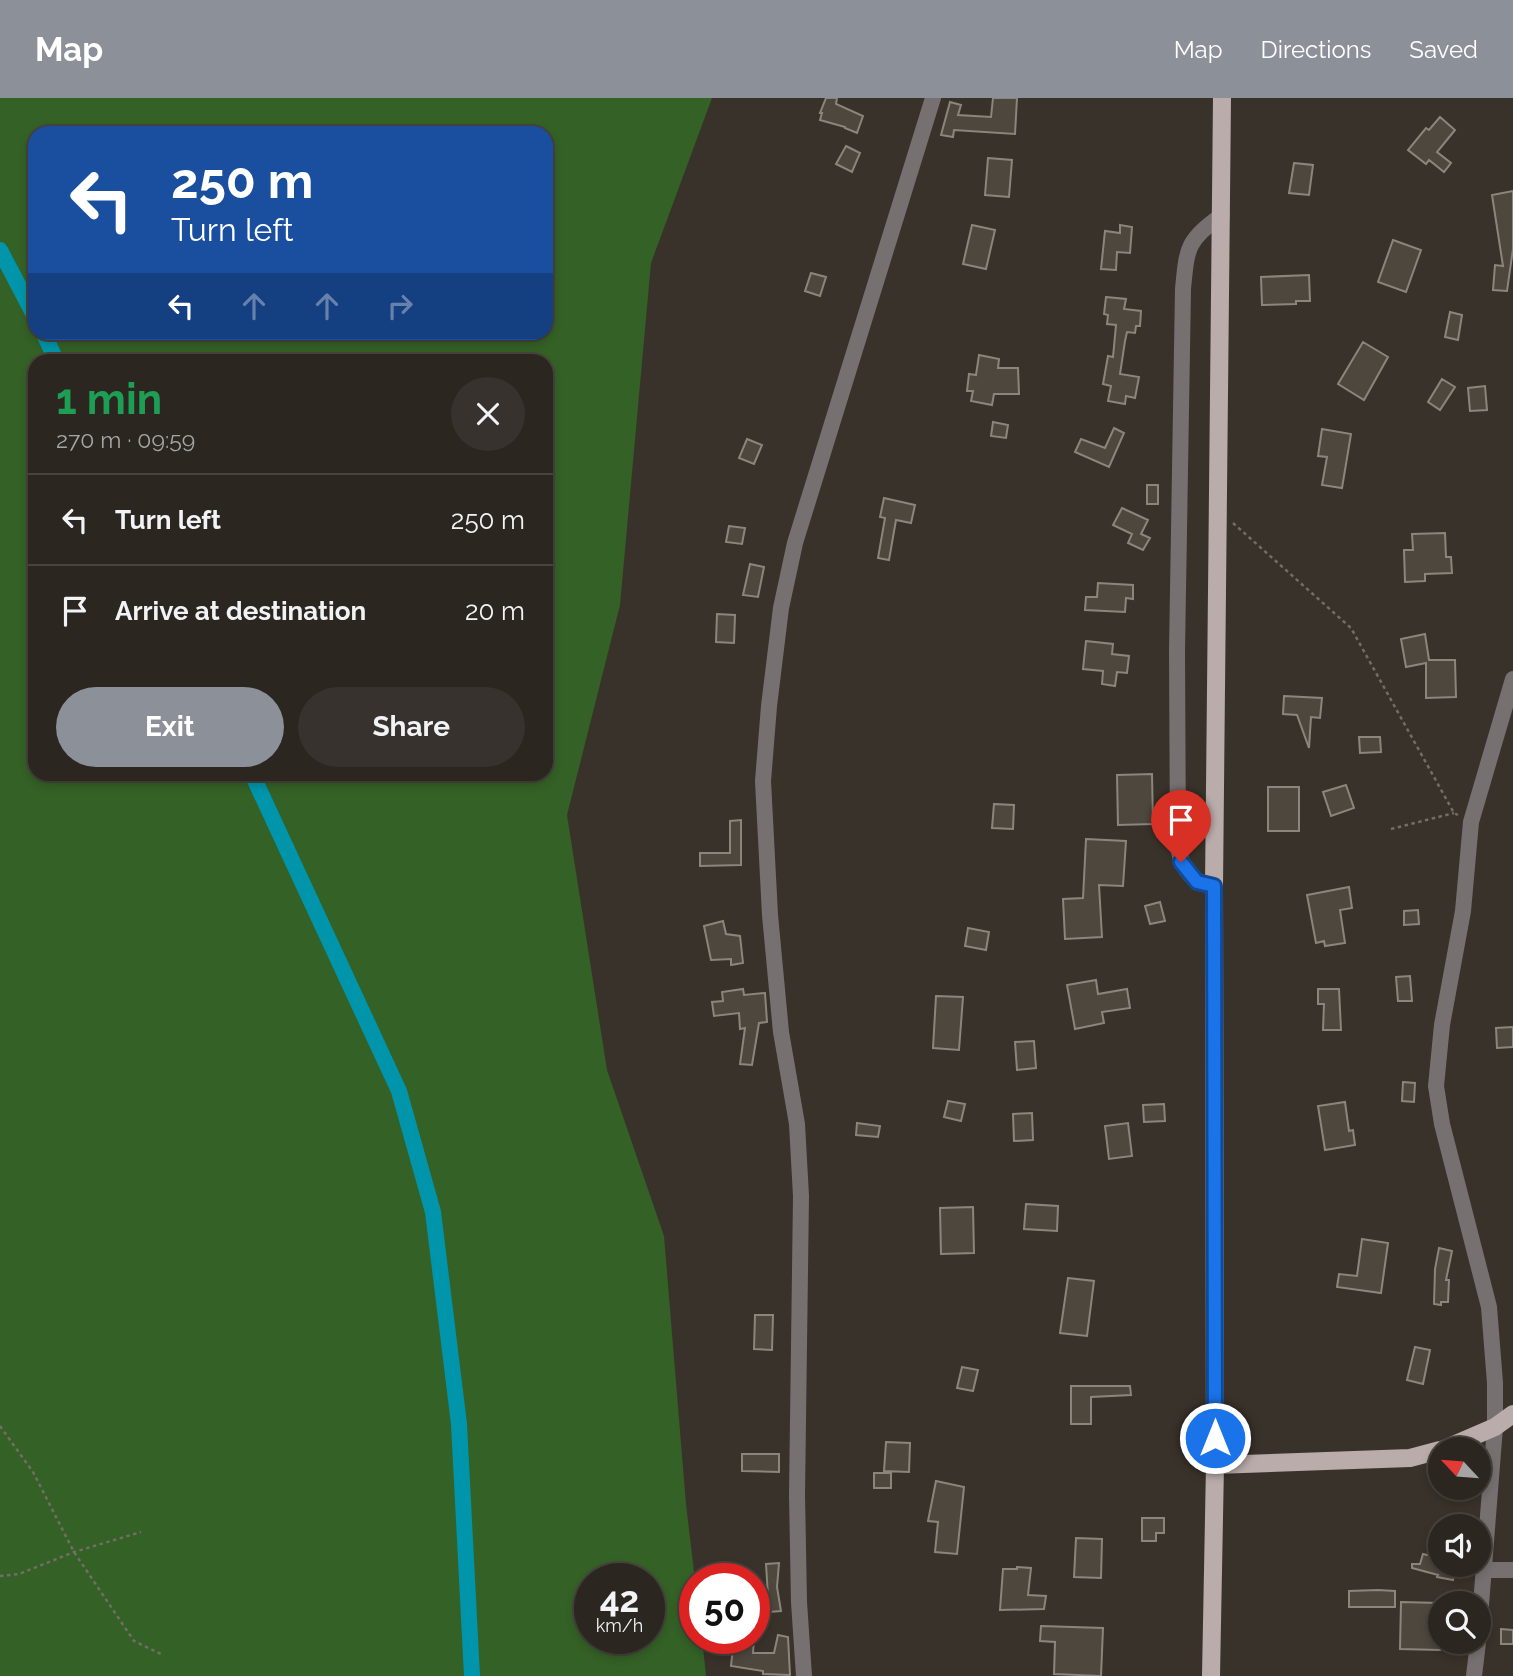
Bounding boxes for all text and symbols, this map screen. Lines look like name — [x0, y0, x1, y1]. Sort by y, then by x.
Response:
text: Map — [35, 30, 103, 69]
text: Map — [1174, 35, 1223, 64]
text: Directions — [1261, 35, 1371, 64]
text: Saved — [1409, 35, 1478, 64]
text: 250 m — [171, 152, 313, 209]
icon: left — [56, 154, 147, 245]
text: Turn left — [171, 211, 293, 248]
icon: left — [162, 287, 200, 325]
icon: ahead — [235, 287, 273, 325]
icon: ahead — [308, 287, 346, 325]
icon: right — [381, 287, 419, 325]
text: 1 min — [56, 375, 162, 424]
button: close — [451, 377, 525, 451]
text: 270 m · 09:59 — [56, 426, 195, 453]
icon: left — [56, 501, 94, 539]
text: Turn left — [115, 505, 221, 535]
text: 250 m — [451, 505, 525, 535]
icon: arrive — [56, 592, 94, 630]
text: Arrive at destination — [115, 596, 366, 626]
text: 20 m — [465, 596, 525, 626]
button: Exit — [56, 687, 284, 767]
button: Share — [298, 687, 525, 767]
pin — [1151, 790, 1211, 862]
icon: arrive — [1162, 801, 1200, 839]
position arrow — [1178, 1401, 1252, 1475]
north arrow — [1428, 1437, 1491, 1500]
map controls — [1428, 1437, 1491, 1654]
button: sound — [1428, 1514, 1491, 1577]
speed limit sign: 50 — [679, 1563, 770, 1654]
text: 42 — [600, 1579, 639, 1620]
button: search — [1428, 1591, 1491, 1654]
text: km/h — [596, 1615, 643, 1636]

